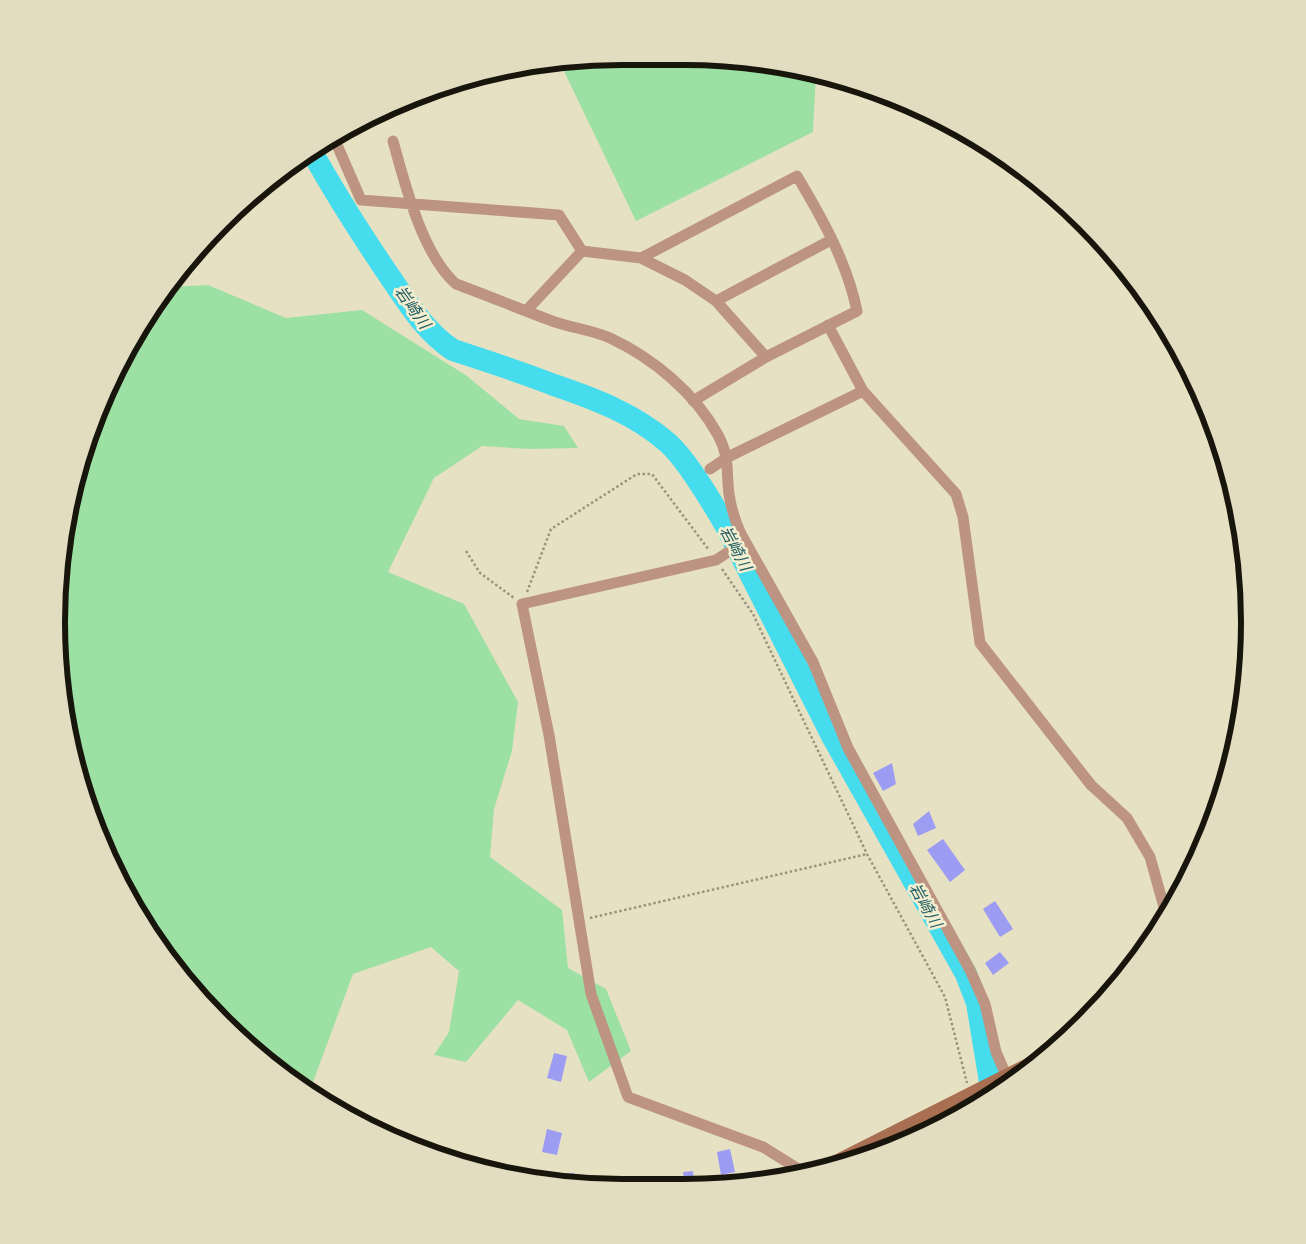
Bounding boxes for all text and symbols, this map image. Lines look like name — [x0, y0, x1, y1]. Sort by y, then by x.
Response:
water label: 岩崎川 — [391, 282, 435, 334]
water label: 岩崎川 — [716, 523, 756, 576]
water label: 岩崎川 — [906, 880, 946, 933]

